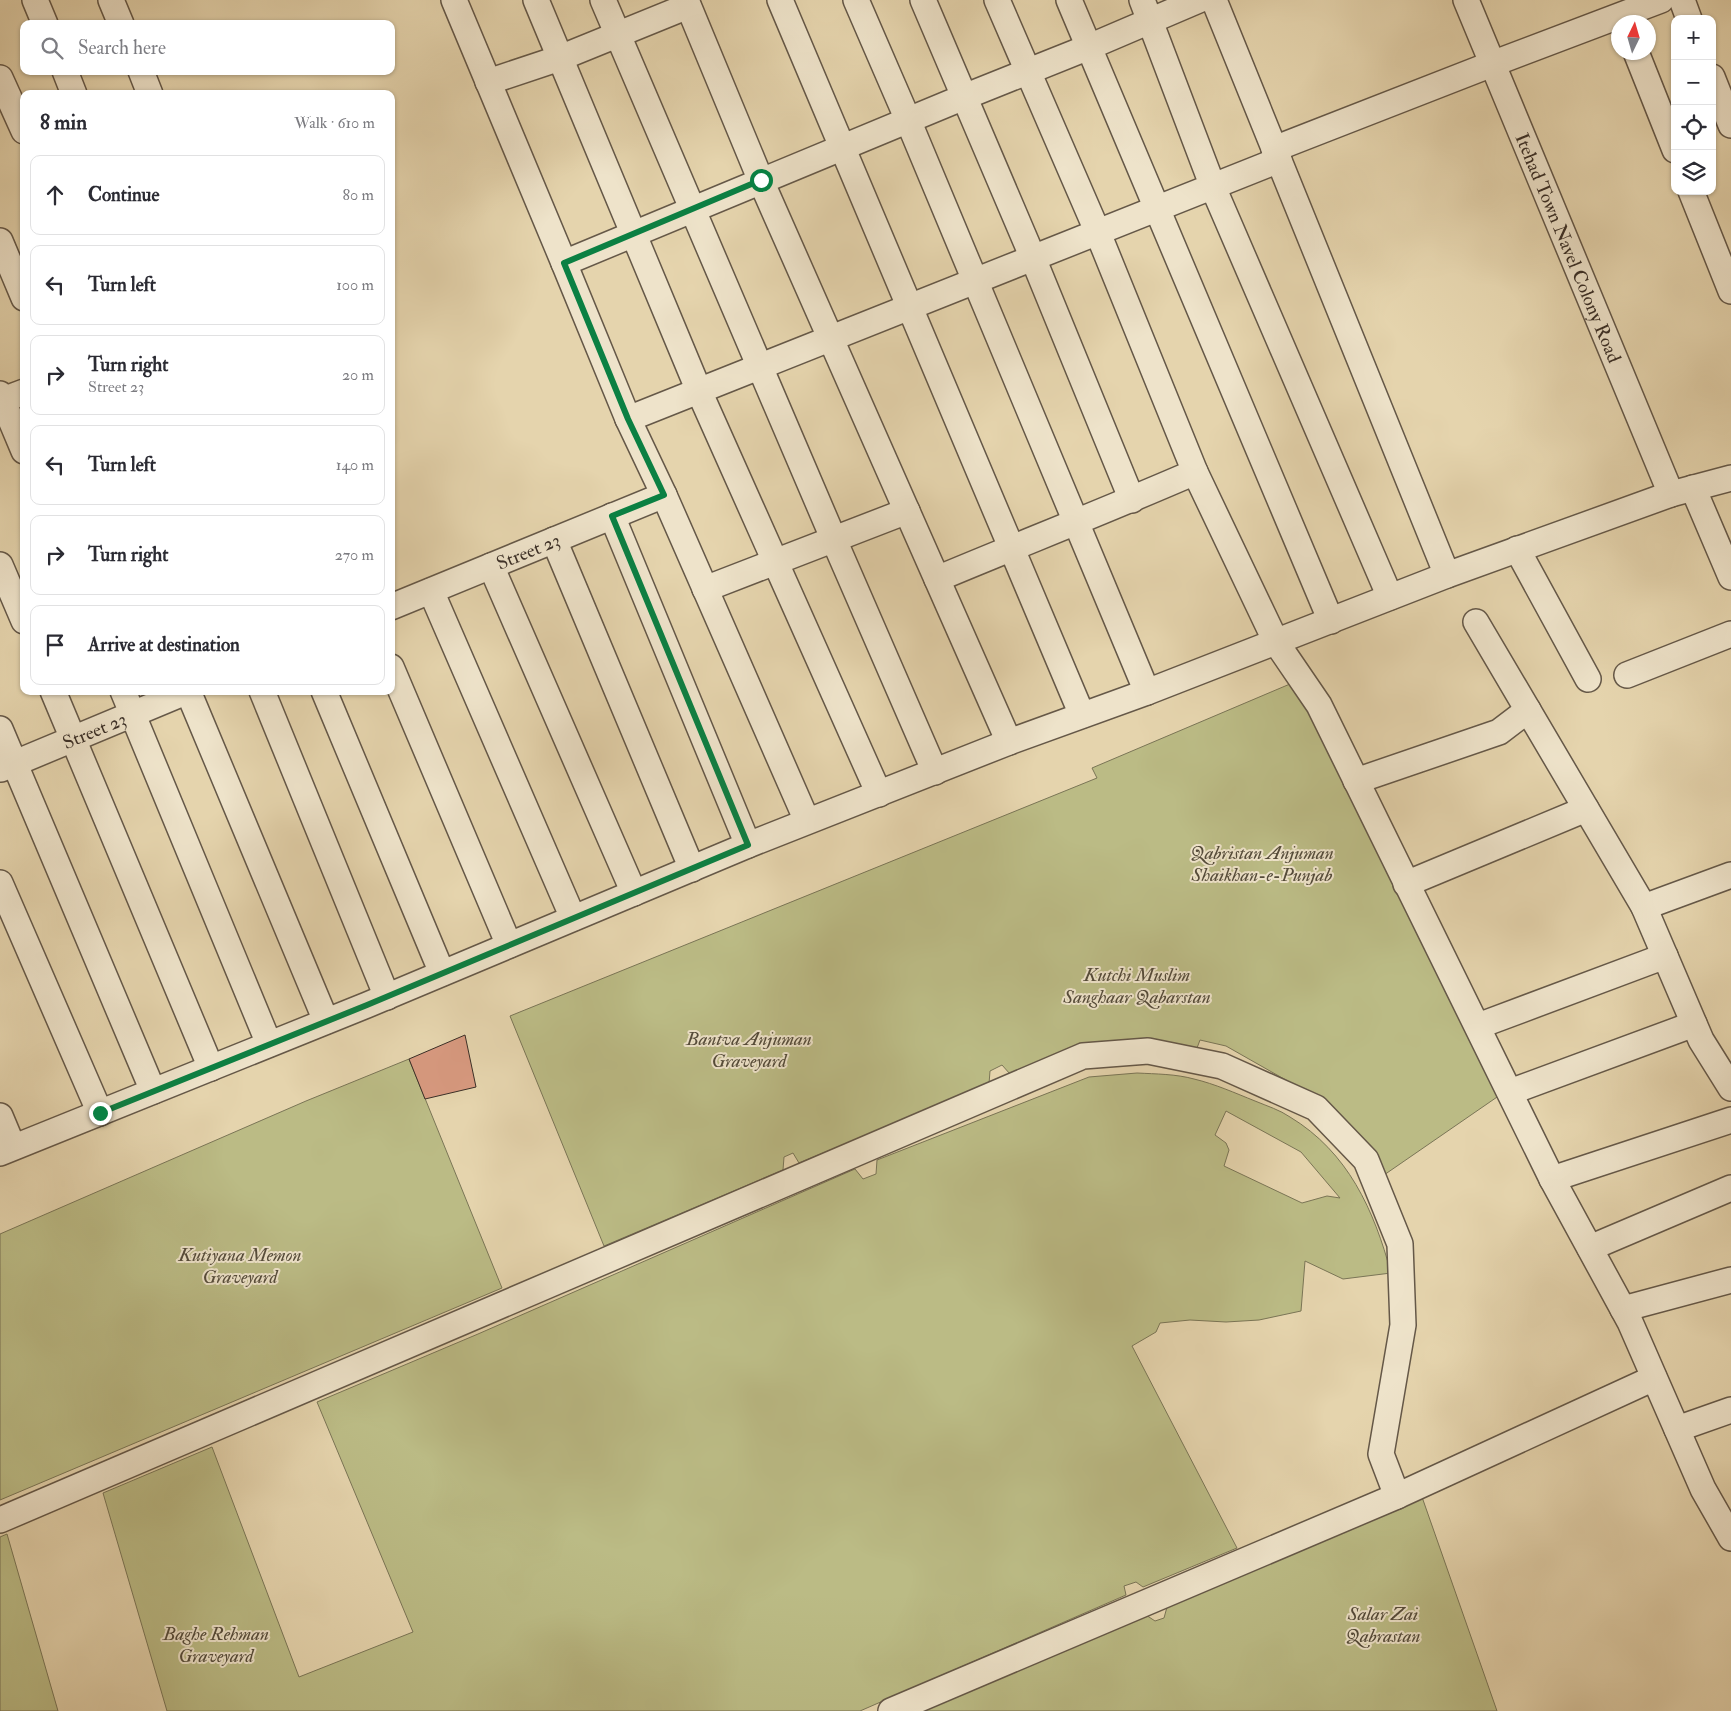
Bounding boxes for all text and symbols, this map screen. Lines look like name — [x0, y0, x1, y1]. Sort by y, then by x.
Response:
north arrow — [1611, 15, 1656, 60]
map controls — [1671, 15, 1716, 195]
button: + — [1671, 15, 1716, 60]
search box — [20, 20, 395, 75]
icon: search — [38, 34, 66, 62]
text: Search here — [78, 36, 166, 60]
button: − — [1671, 60, 1716, 105]
button: locate — [1671, 105, 1716, 150]
text: 8 min — [40, 109, 87, 136]
text: Walk · 610 m — [294, 113, 375, 133]
street label: Itehad Town Navel Colony Road — [1509, 129, 1626, 367]
button: layers — [1671, 150, 1716, 195]
route start — [750, 169, 773, 192]
icon: ahead — [41, 181, 69, 209]
text: Continue — [88, 183, 159, 207]
text: 80 m — [343, 185, 374, 205]
icon: left — [41, 271, 69, 299]
text: Turn left — [88, 273, 156, 297]
text: 100 m — [336, 275, 374, 295]
text: Turn right — [88, 353, 168, 377]
icon: right — [41, 361, 69, 389]
text: 20 m — [342, 365, 374, 385]
text: Street 23 — [88, 377, 144, 397]
icon: left — [41, 451, 69, 479]
text: Turn left — [88, 453, 156, 477]
text: 140 m — [336, 455, 374, 475]
street label: Street 23 — [493, 528, 564, 576]
icon: right — [41, 541, 69, 569]
text: Turn right — [88, 543, 168, 567]
text: 270 m — [335, 545, 374, 565]
icon: arrive — [41, 631, 69, 659]
text: Arrive at destination — [88, 633, 240, 657]
street label: Street 23 — [59, 707, 130, 755]
park label: Qabristan Anjuman Shaikhan-e-Punjab — [1190, 841, 1334, 887]
park label: Kutchi Muslim Sanghaar Qabarstan — [1062, 963, 1211, 1009]
park label: Bantva Anjuman Graveyard — [685, 1027, 812, 1073]
route end — [89, 1102, 112, 1125]
park label: Kutiyana Memon Graveyard — [178, 1243, 302, 1289]
park label: Salar Zai Qabrastan — [1345, 1602, 1421, 1648]
park label: Baghe Rehman Graveyard — [162, 1622, 269, 1668]

